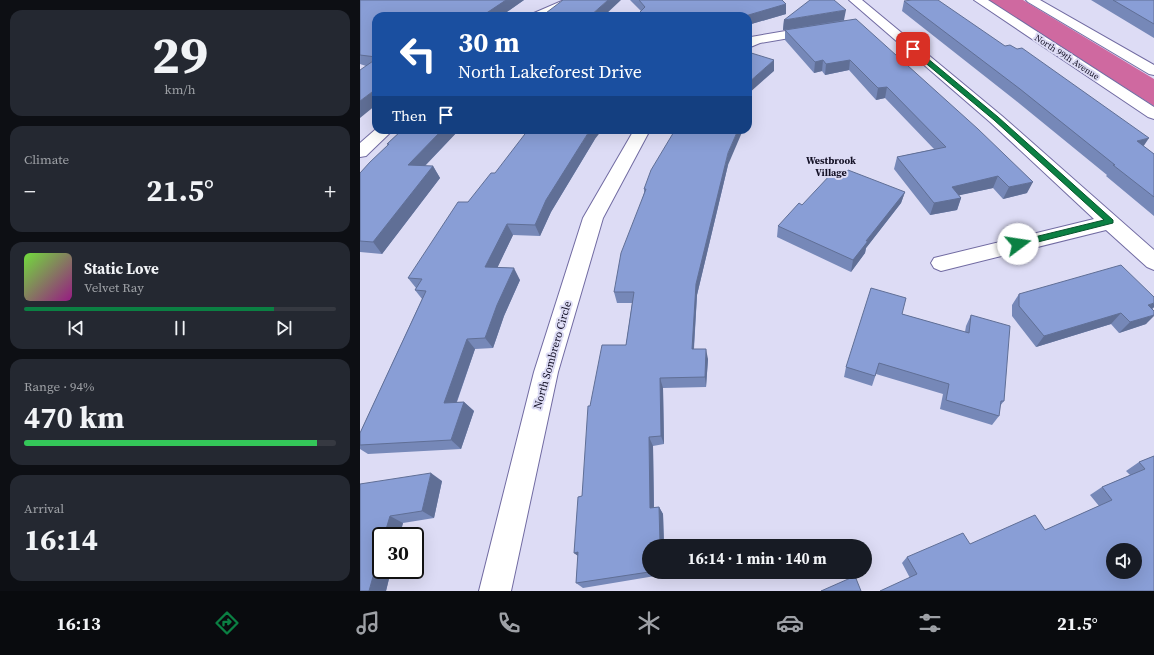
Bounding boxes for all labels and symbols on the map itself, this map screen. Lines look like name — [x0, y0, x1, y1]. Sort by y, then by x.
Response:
pin — [896, 32, 930, 66]
street label: North 99th Avenue — [1032, 32, 1102, 83]
district label: Westbrook Village — [806, 154, 856, 179]
position arrow — [997, 223, 1039, 265]
street label: North Sombrero Circle — [530, 299, 575, 411]
speed limit sign: 30 — [372, 527, 424, 579]

